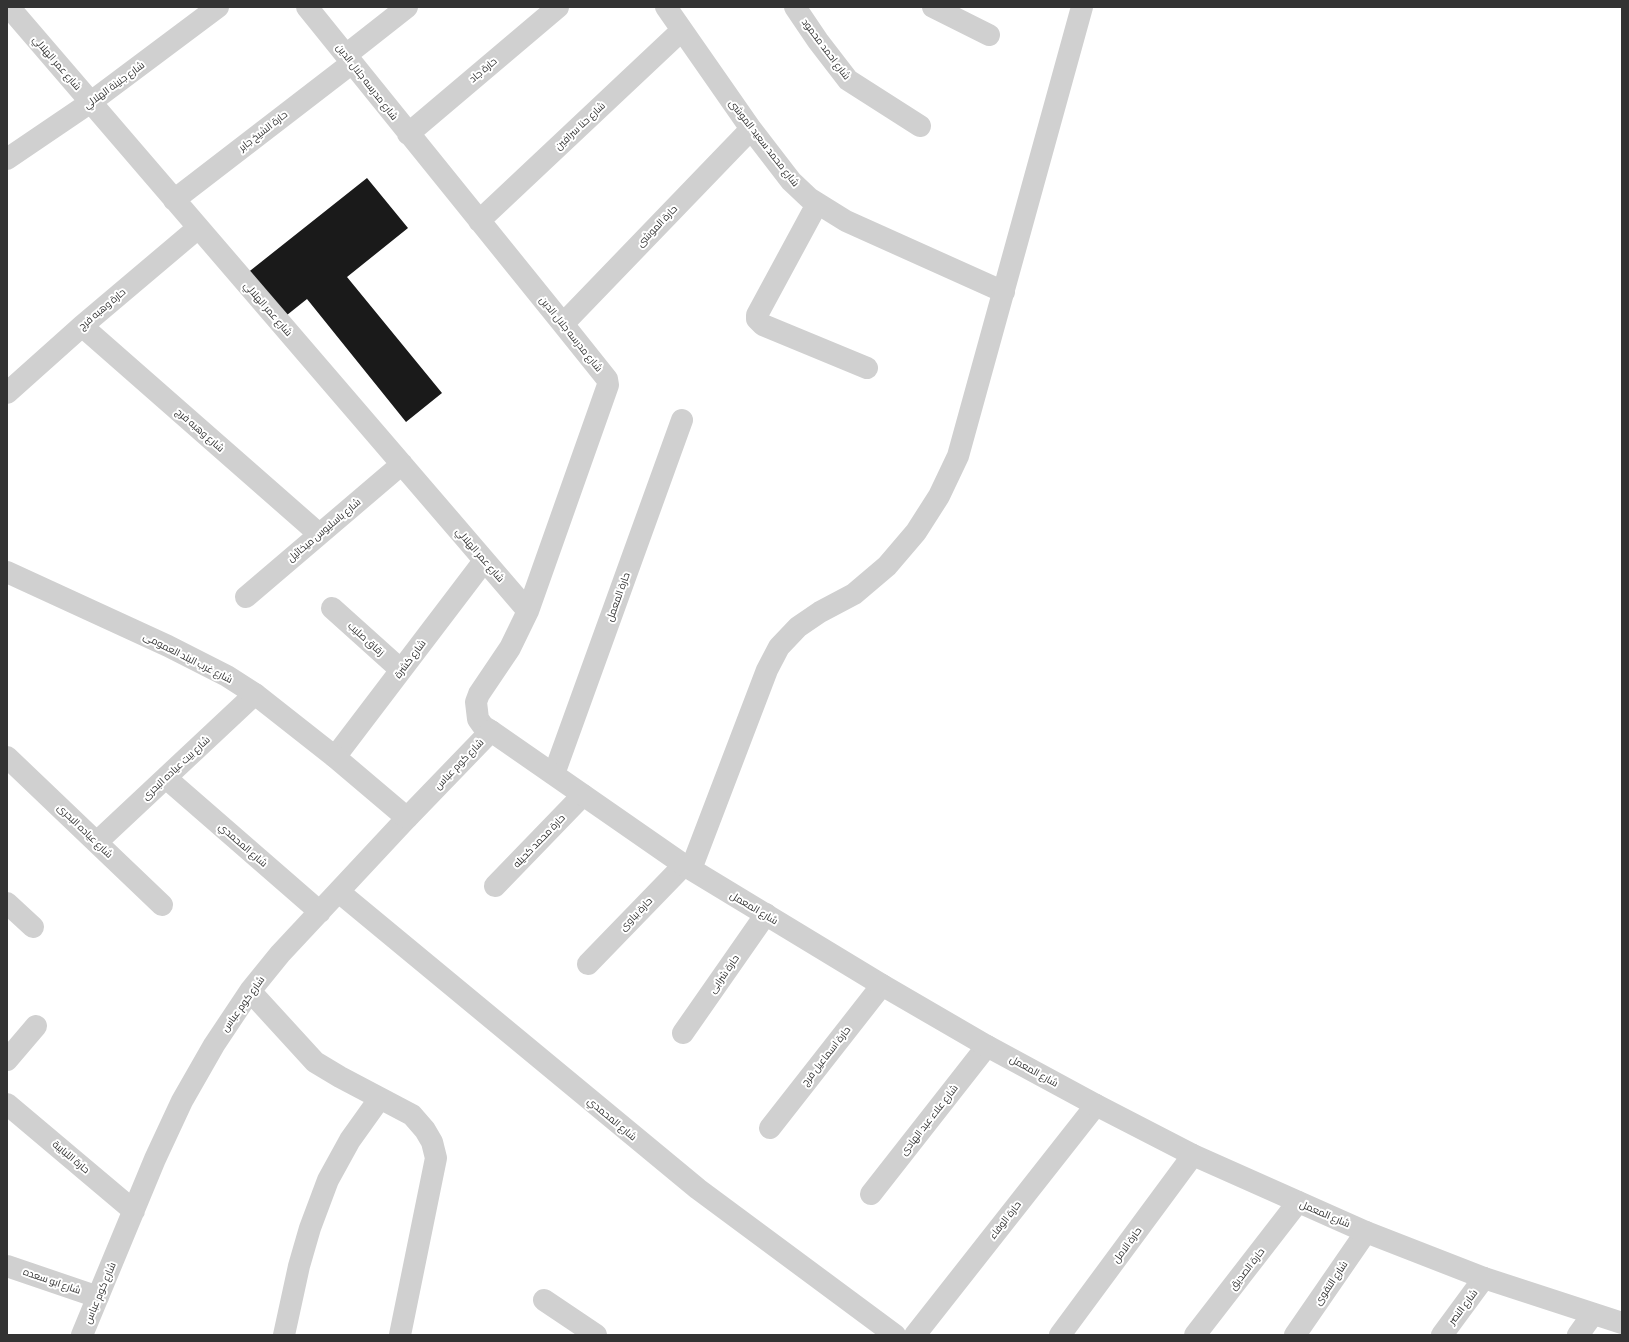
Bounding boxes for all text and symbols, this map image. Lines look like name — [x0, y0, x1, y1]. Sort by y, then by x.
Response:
street label: شارع احمد محمود — [799, 16, 853, 82]
street label: شارع عمر الهلالي — [30, 33, 84, 93]
street label: شارع مدرسه جلال الدين — [334, 42, 400, 122]
street label: حارة جاد — [467, 55, 499, 85]
street label: شارع جنينة الهلالي — [81, 59, 147, 111]
street label: شارع محمد سعيد الموشى — [726, 97, 802, 189]
street label: شارع حنا سرافين — [552, 100, 608, 152]
street label: حارة الشيخ جابر — [236, 108, 290, 154]
street label: حارة الموشى — [634, 203, 680, 249]
street label: شارع عمر الهلالي — [241, 279, 295, 339]
street label: حارة وهبه فرج — [76, 286, 128, 332]
street label: شارع مدرسه جلال الدين — [537, 294, 605, 374]
street label: شارع وهبه فرج — [173, 406, 227, 454]
street label: شارع باسليوس ميخائيل — [285, 496, 363, 564]
street label: شارع عمر الهلالي — [453, 525, 507, 585]
street label: حارة المعمل — [604, 571, 632, 623]
street label: زقاق صليب — [345, 620, 387, 658]
street label: شارع غرب البلد العمومى — [141, 630, 235, 686]
street label: شارع كشرة — [392, 637, 428, 681]
street label: شارع بيت عياده البحرى — [140, 734, 212, 802]
street label: شارع كوم عباس — [432, 736, 486, 792]
street label: شارع عياده البحرى — [55, 802, 115, 860]
street label: حارة محمد كحيله — [511, 812, 567, 870]
street label: شارع المحمدي — [216, 821, 270, 869]
street label: شارع المعمل — [728, 889, 780, 927]
street label: حارة بباوى — [617, 895, 655, 933]
street label: حارة شرابى — [706, 952, 742, 996]
street label: شارع كوم عباس — [219, 974, 267, 1034]
street label: حارة اسماعيل فرج — [799, 1024, 853, 1088]
street label: شارع المعمل — [1008, 1053, 1060, 1089]
street label: شارع علاء عبد الهادى — [898, 1082, 960, 1158]
street label: شارع المحمدي — [585, 1095, 639, 1143]
street label: حارة اللبايبة — [50, 1138, 92, 1176]
street label: شارع المعمل — [1298, 1198, 1352, 1230]
street label: حارة الوفاء — [987, 1199, 1023, 1241]
street label: حارة الامل — [1110, 1225, 1144, 1265]
street label: حارة الصديق — [1227, 1246, 1267, 1292]
street label: شارع التقوى — [1312, 1259, 1350, 1307]
street label: شارع كوم عباس — [82, 1260, 118, 1326]
street label: شارع ابو سعده — [22, 1266, 82, 1296]
street label: شارع النصر — [1446, 1287, 1480, 1327]

